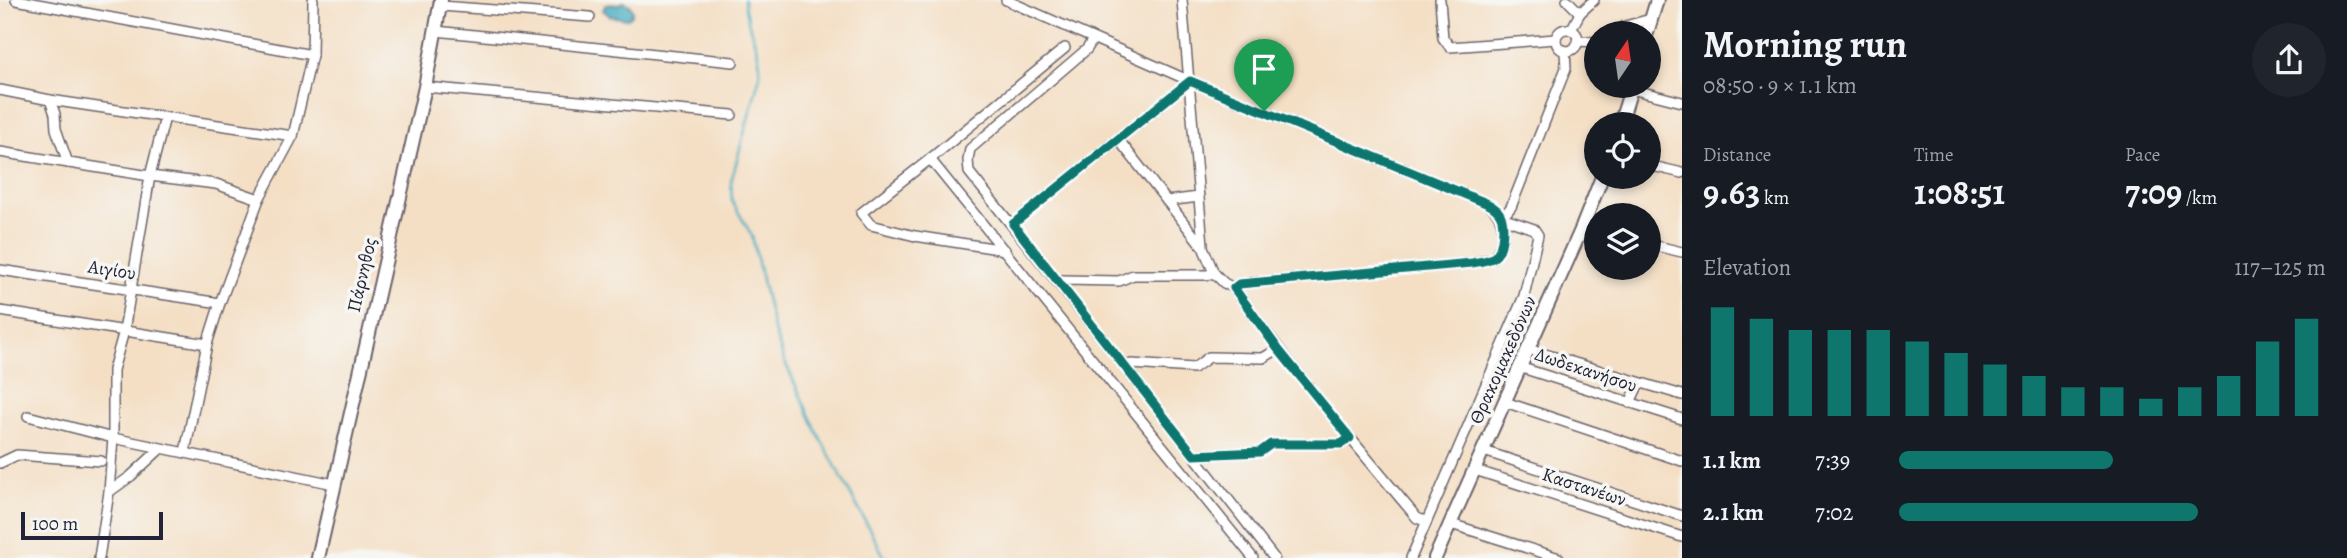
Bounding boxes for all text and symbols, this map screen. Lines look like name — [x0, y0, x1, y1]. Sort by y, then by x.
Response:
text: Morning run — [1703, 18, 1907, 70]
north arrow — [1584, 21, 1661, 98]
map controls — [1584, 21, 1661, 280]
button: share — [2252, 23, 2326, 97]
pin — [1234, 39, 1294, 111]
icon: arrive — [1245, 50, 1283, 88]
text: 08:50 · 9 × 1.1 km — [1703, 70, 1857, 101]
button: locate — [1584, 112, 1661, 189]
text: Distance — [1703, 142, 1771, 168]
text: Time — [1914, 142, 1953, 168]
text: Pace — [2125, 142, 2160, 168]
text: 9.63 — [1703, 168, 1760, 216]
text: 1:08:51 — [1914, 168, 2005, 216]
text: 7:09 — [2125, 168, 2182, 216]
text: km — [1760, 185, 1789, 211]
text: /km — [2182, 185, 2217, 211]
button: layers — [1584, 203, 1661, 280]
street label: Πάρνηθος — [341, 235, 383, 315]
text: Elevation — [1703, 252, 1791, 283]
text: 117–125 m — [2234, 252, 2326, 283]
street label: Αιγίου — [85, 253, 138, 287]
street label: Θρακομακεδόνων — [1463, 292, 1543, 428]
street label: Δωδεκανήσου — [1532, 341, 1640, 399]
text: 1.1 km — [1703, 445, 1761, 476]
text: 7:39 — [1815, 445, 1850, 476]
street label: Καστανέων — [1539, 461, 1629, 513]
text: 2.1 km — [1703, 497, 1764, 528]
text: 7:02 — [1815, 497, 1853, 528]
scale bar — [21, 509, 163, 541]
text: 100 m — [32, 511, 78, 537]

